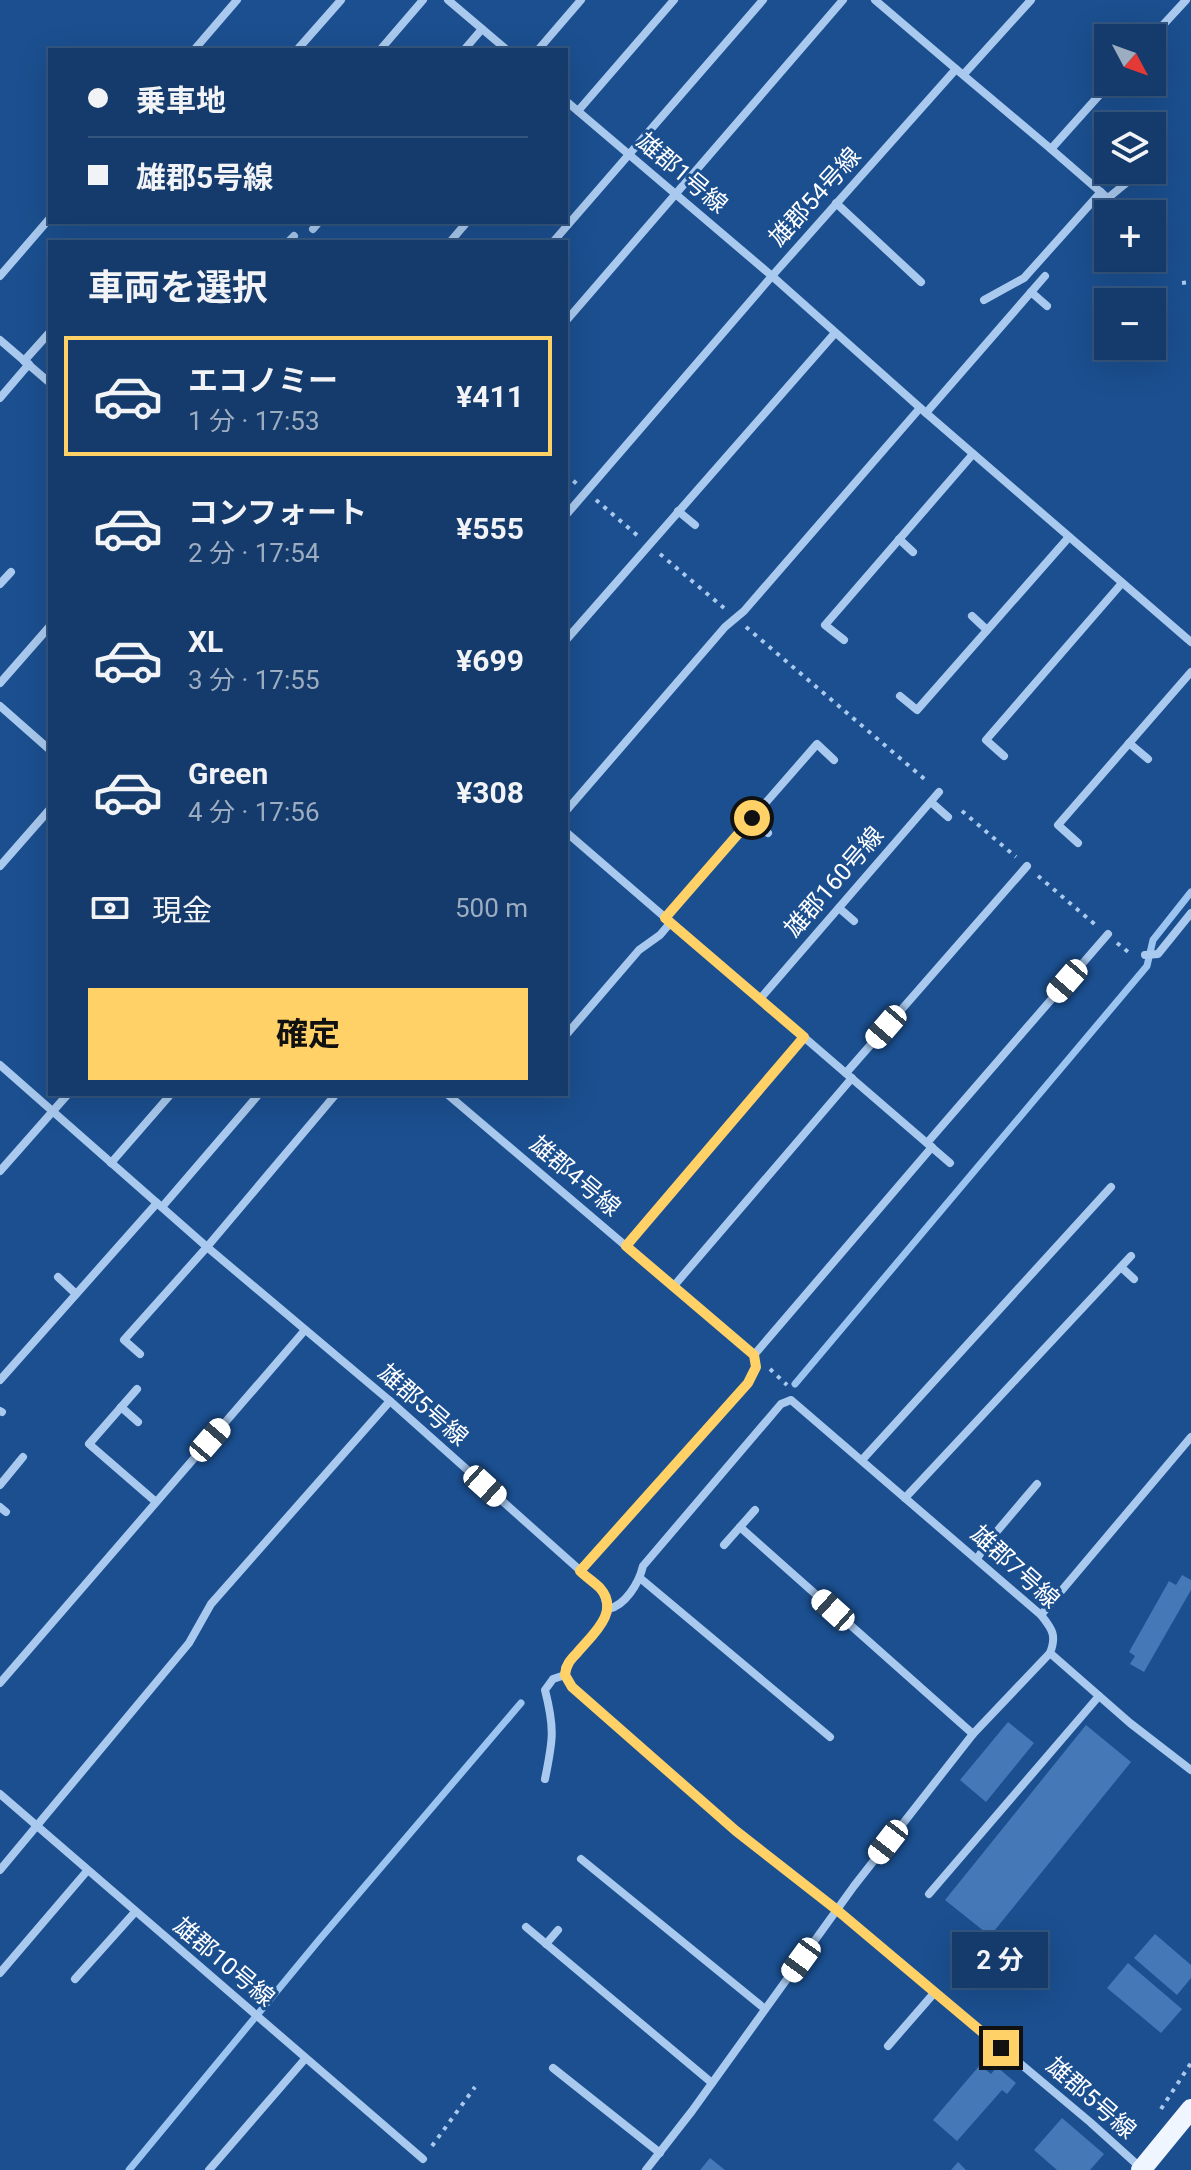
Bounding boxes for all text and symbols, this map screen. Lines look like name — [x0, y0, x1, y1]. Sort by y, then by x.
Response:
north arrow — [1094, 24, 1166, 96]
map controls — [1094, 24, 1166, 360]
text: 乗車地 — [136, 83, 226, 118]
button: layers — [1094, 112, 1166, 184]
street label: 雄郡1号線 — [631, 127, 733, 219]
street label: 雄郡54号線 — [763, 142, 867, 252]
text: 雄郡5号線 — [136, 160, 273, 195]
button: + — [1094, 200, 1166, 272]
text: 車両を選択 — [88, 267, 268, 309]
button: − — [1094, 288, 1166, 360]
icon: car — [92, 360, 164, 432]
text: エコノミー — [188, 363, 338, 398]
text: ¥411 — [456, 379, 524, 414]
text: 1 分 · 17:53 — [188, 406, 320, 436]
icon: car — [92, 492, 164, 564]
text: コンフォート — [188, 495, 367, 530]
text: ¥555 — [456, 511, 524, 546]
text: 2 分 · 17:54 — [188, 538, 320, 568]
icon: car — [92, 624, 164, 696]
text: XL — [188, 624, 223, 659]
text: ¥699 — [456, 643, 524, 678]
text: 3 分 · 17:55 — [188, 665, 320, 695]
icon: car — [92, 756, 164, 828]
text: Green — [188, 756, 268, 791]
text: ¥308 — [456, 775, 524, 810]
text: 4 分 · 17:56 — [188, 797, 320, 827]
route start — [734, 800, 770, 836]
street label: 雄郡160号線 — [779, 821, 889, 943]
icon: cash — [88, 886, 132, 930]
text: 現金 — [152, 893, 212, 928]
text: 500 m — [455, 893, 528, 923]
car — [1042, 955, 1092, 1007]
button: 確定 — [88, 988, 528, 1080]
car — [861, 1001, 911, 1053]
street label: 雄郡4号線 — [524, 1130, 626, 1222]
street label: 雄郡5号線 — [372, 1359, 474, 1451]
car — [185, 1414, 235, 1466]
car — [459, 1461, 511, 1511]
street label: 雄郡7号線 — [965, 1520, 1065, 1614]
car — [807, 1585, 859, 1635]
car — [864, 1816, 912, 1868]
street label: 雄郡10号線 — [168, 1912, 280, 2012]
callout: 2 分 — [953, 1932, 1049, 1988]
car — [777, 1934, 825, 1986]
text: 2 分 — [976, 1945, 1024, 1975]
route end — [983, 2030, 1019, 2066]
street label: 雄郡5号線 — [1040, 2052, 1142, 2144]

